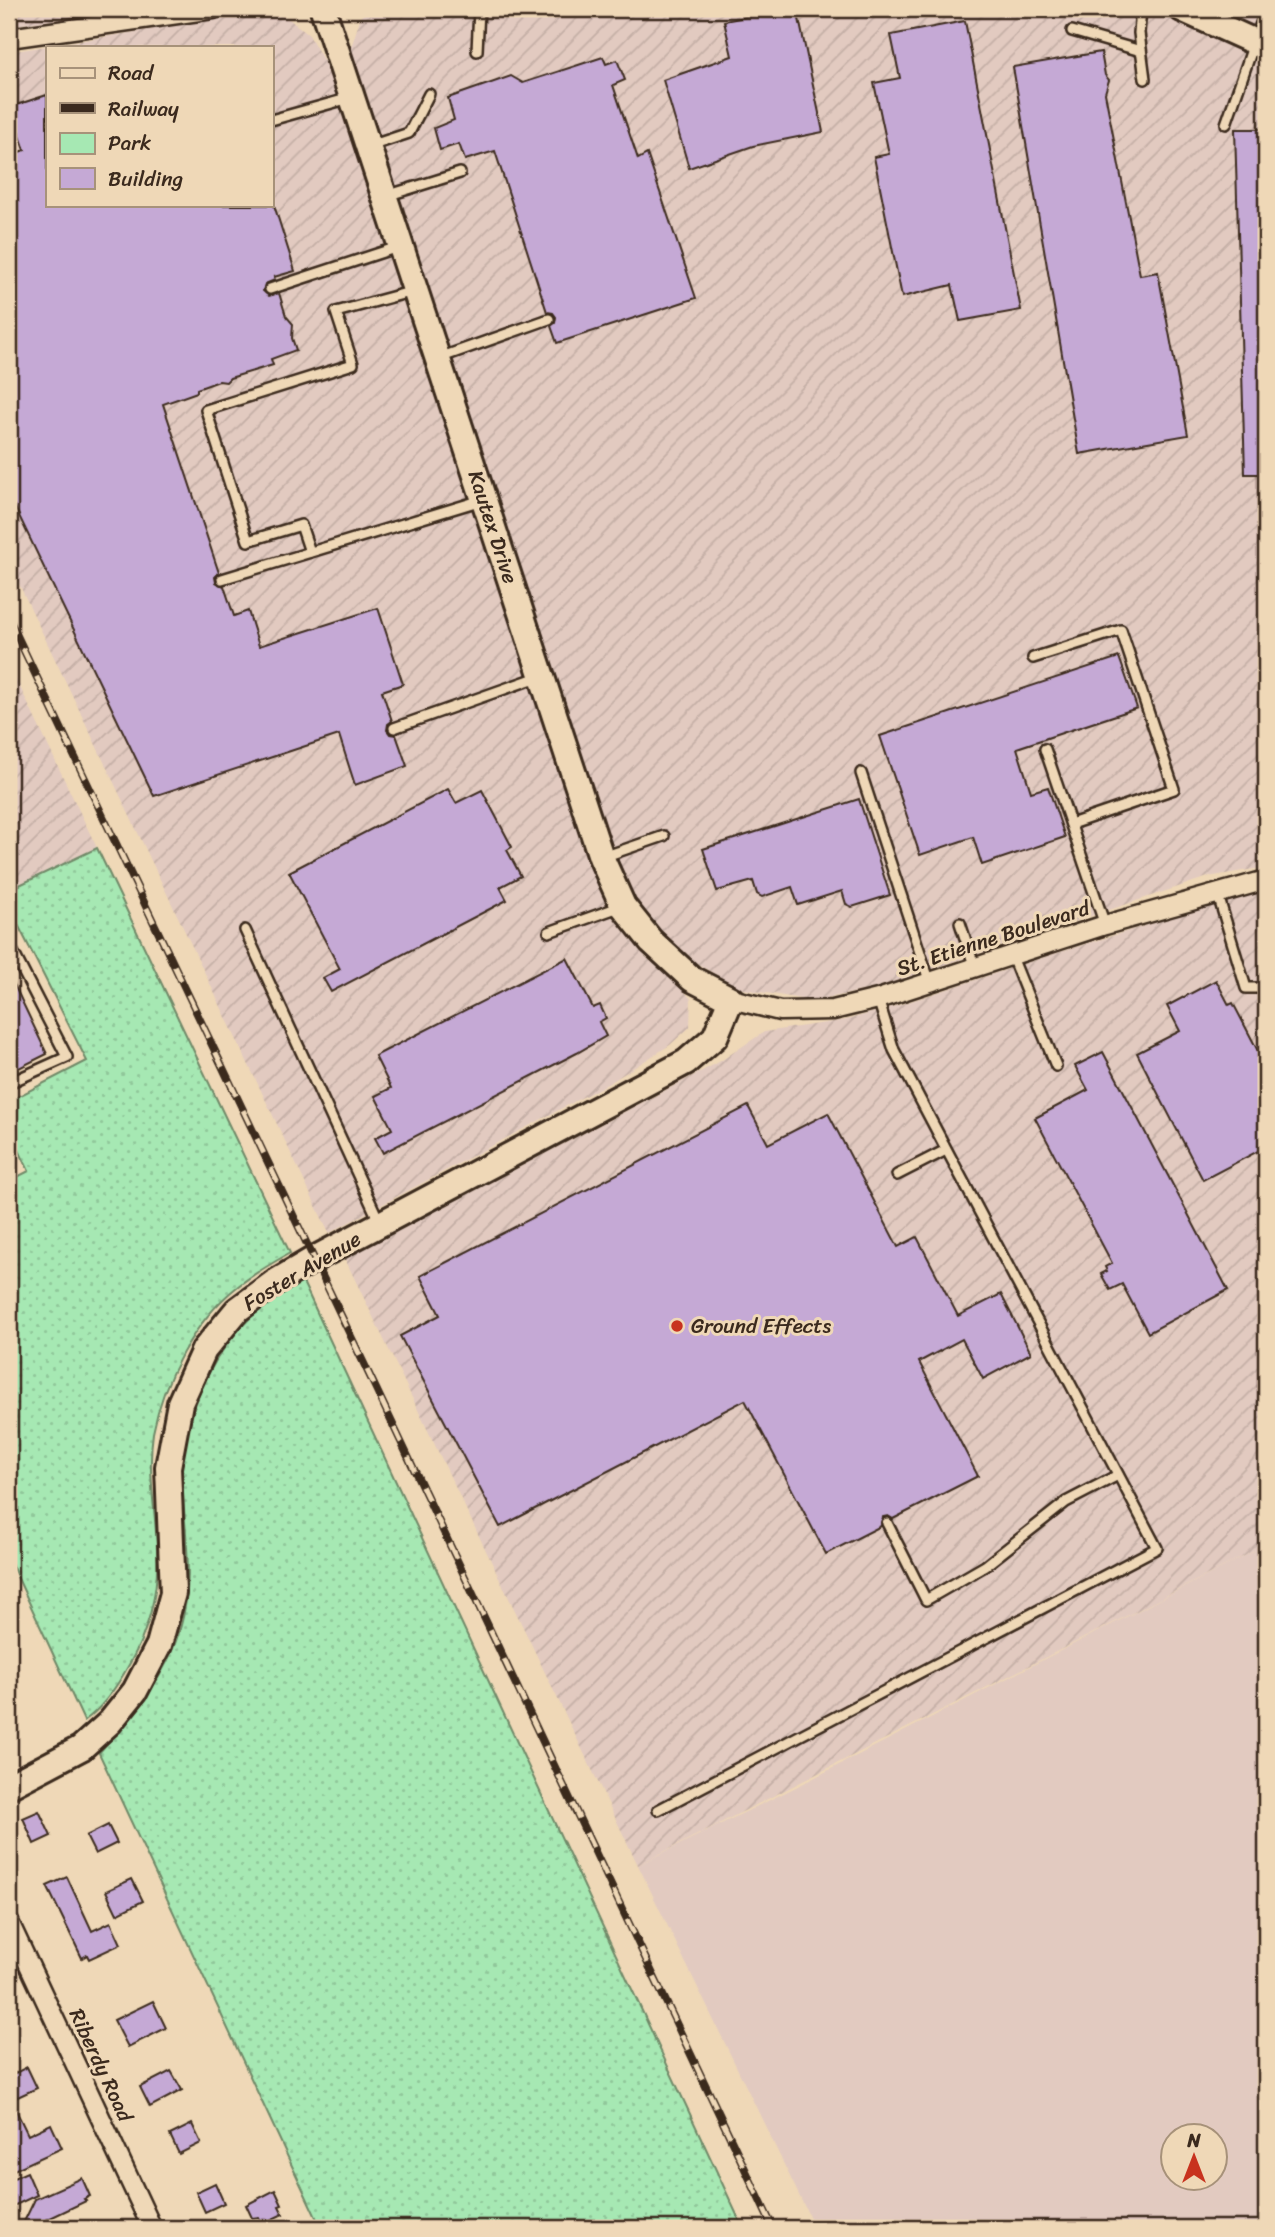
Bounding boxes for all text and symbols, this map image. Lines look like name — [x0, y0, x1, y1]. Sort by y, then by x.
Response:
legend — [46, 46, 273, 206]
text: Road — [108, 54, 155, 92]
text: Railway — [108, 90, 179, 128]
text: Park — [108, 124, 151, 162]
text: Building — [108, 160, 184, 198]
street label: Kautex Drive — [457, 465, 529, 589]
street label: St. Etienne Boulevard — [891, 888, 1096, 987]
street label: Foster Avenue — [235, 1220, 369, 1321]
place label: Ground Effects — [691, 1307, 832, 1345]
marker: Ground Effects — [669, 1318, 685, 1334]
street label: Riberdy Road — [58, 2002, 145, 2130]
north arrow — [1160, 2122, 1230, 2192]
text: N — [1186, 2124, 1201, 2157]

